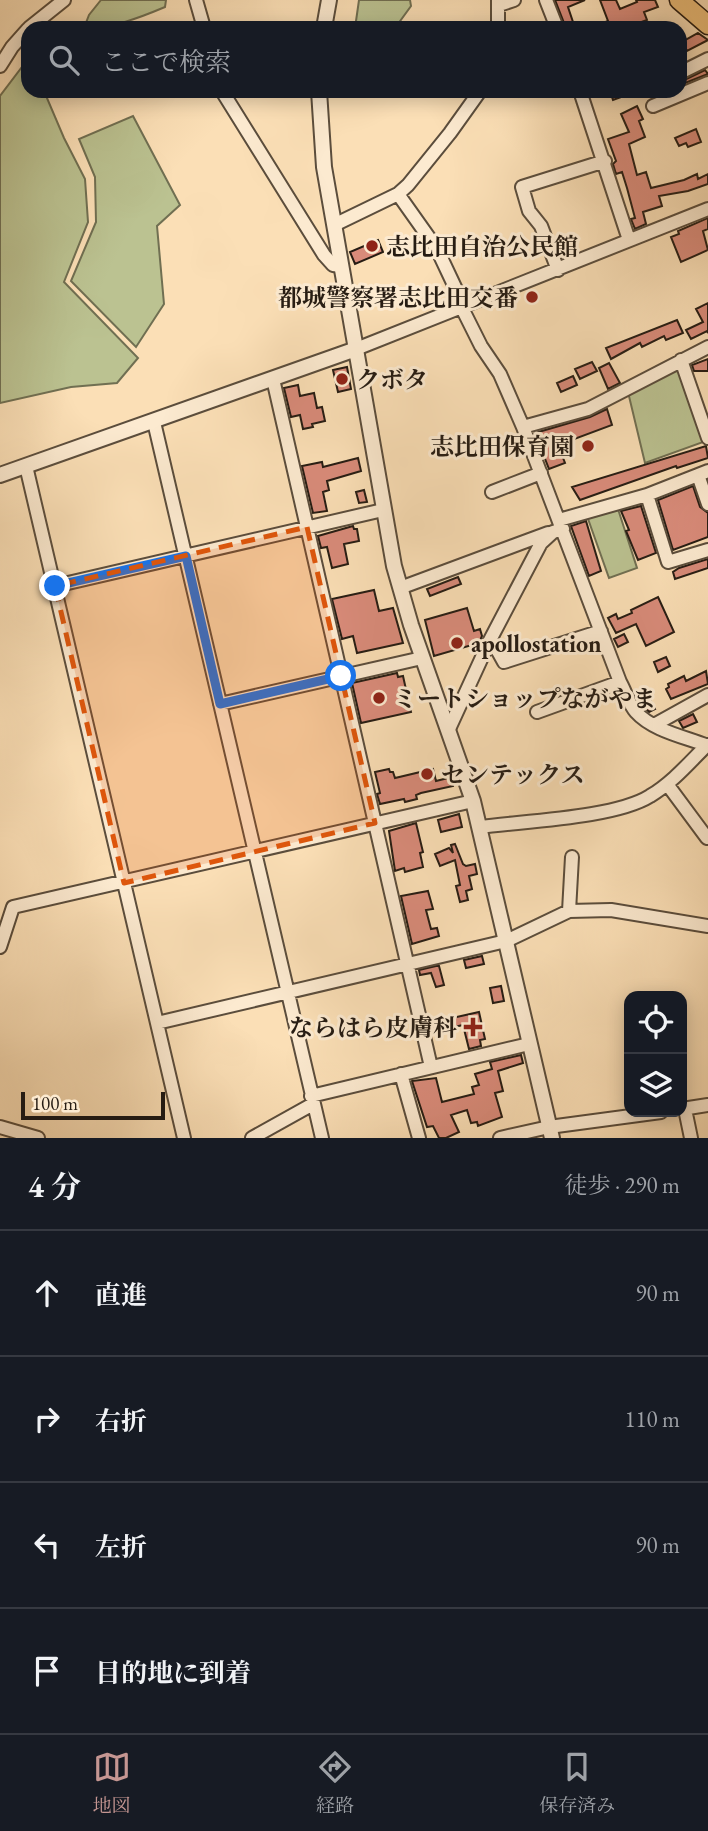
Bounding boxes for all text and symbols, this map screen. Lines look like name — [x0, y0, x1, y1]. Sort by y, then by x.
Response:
search box — [21, 21, 687, 98]
icon: search — [45, 41, 83, 79]
text: ここで検索 — [101, 45, 231, 79]
place label: 志比田自治公民館 — [386, 231, 578, 262]
marker: 志比田自治公民館 — [364, 238, 380, 254]
place label: 都城警察署志比田交番 — [278, 282, 518, 313]
marker: 都城警察署志比田交番 — [524, 289, 540, 305]
place label: クボタ — [356, 364, 428, 395]
marker: クボタ — [334, 371, 350, 387]
place label: 志比田保育園 — [430, 431, 574, 462]
marker: 志比田保育園 — [580, 438, 596, 454]
route end — [39, 570, 70, 601]
place label: apollostation — [471, 628, 602, 659]
marker: apollostation — [449, 635, 465, 651]
route start — [325, 660, 356, 691]
place label: ミートショップながやま — [393, 683, 657, 714]
marker: ミートショップながやま — [371, 690, 387, 706]
place label: センテックス — [441, 759, 585, 790]
marker: センテックス — [419, 766, 435, 782]
map controls — [624, 991, 687, 1117]
button: locate — [624, 991, 687, 1054]
place label: ならはら皮膚科 — [289, 1012, 457, 1043]
marker: ならはら皮膚科 — [463, 1017, 483, 1037]
button: layers — [624, 1054, 687, 1117]
scale bar — [21, 1089, 164, 1121]
text: 100 m — [32, 1091, 78, 1116]
text: 4 分 — [28, 1167, 81, 1206]
text: 徒歩 · 290 m — [565, 1170, 680, 1200]
icon: ahead — [28, 1274, 66, 1312]
text: 直進 — [95, 1278, 147, 1312]
text: 90 m — [635, 1278, 680, 1308]
icon: right — [28, 1400, 66, 1438]
text: 右折 — [95, 1404, 147, 1438]
text: 110 m — [624, 1404, 680, 1434]
icon: left — [28, 1526, 66, 1564]
text: 左折 — [95, 1530, 147, 1564]
text: 90 m — [635, 1530, 680, 1560]
icon: arrive — [28, 1652, 66, 1690]
text: 目的地に到着 — [95, 1656, 251, 1690]
tab: 地図 — [93, 1748, 131, 1818]
tab: 経路 — [316, 1748, 354, 1818]
tab: 保存済み — [539, 1748, 615, 1818]

